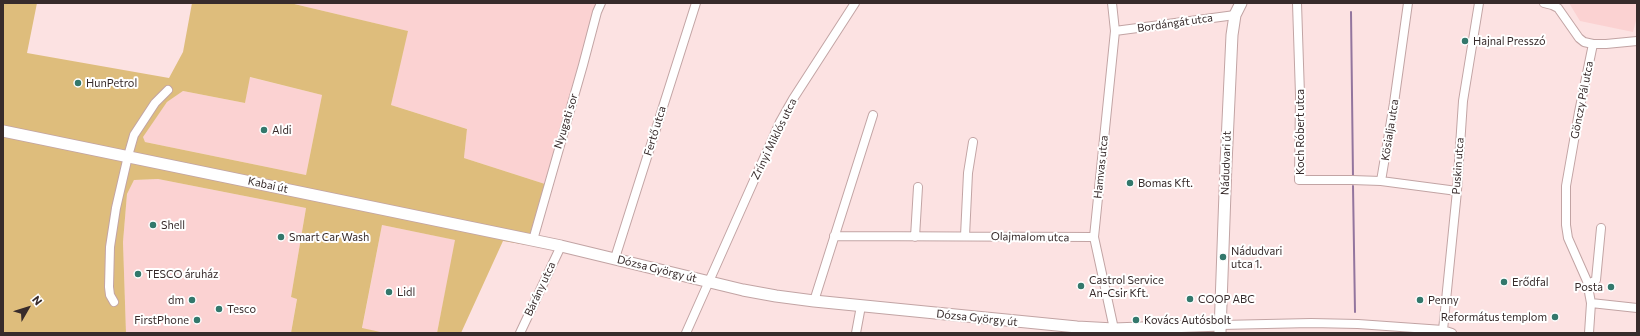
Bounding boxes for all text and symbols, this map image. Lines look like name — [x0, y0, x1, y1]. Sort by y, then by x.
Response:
street label: Bordángát utca — [1136, 11, 1214, 35]
place label: Hajnal Presszó — [1473, 34, 1546, 48]
marker: Hajnal Presszó — [1460, 36, 1470, 46]
street label: Gönczy Pál utca — [1568, 60, 1596, 140]
place label: HunPetrol — [86, 76, 137, 90]
marker: HunPetrol — [73, 78, 83, 88]
street label: Koch Róbert utca — [1293, 89, 1307, 175]
street label: Nyugati sor — [551, 92, 581, 150]
street label: Zrínyi Miklós utca — [749, 96, 799, 182]
street label: Kösialja utca — [1379, 98, 1401, 162]
street label: Fertő utca — [641, 105, 669, 157]
place label: Aldi — [272, 123, 292, 137]
marker: Aldi — [259, 125, 269, 135]
street label: Nádudvari út — [1218, 131, 1234, 195]
street label: Hamvas utca — [1091, 135, 1111, 199]
street label: Puskin utca — [1449, 137, 1467, 195]
street label: Kabai út — [247, 174, 289, 196]
place label: Bomas Kft. — [1138, 176, 1193, 190]
marker: Bomas Kft. — [1125, 178, 1135, 188]
place label: Shell — [161, 218, 185, 232]
marker: Shell — [148, 220, 158, 230]
place label: Smart Car Wash — [289, 230, 369, 244]
street label: Olajmalom utca — [991, 230, 1069, 244]
marker: Smart Car Wash — [276, 232, 286, 242]
place label: Nádudvari utca 1. — [1231, 244, 1282, 270]
marker: Nádudvari utca 1. — [1218, 252, 1228, 262]
street label: Dózsa György út — [616, 253, 698, 285]
street label: Bárány utca — [522, 260, 558, 318]
place label: TESCO áruház — [146, 267, 218, 281]
marker: TESCO áruház — [133, 269, 143, 279]
place label: Castrol Service An-Csir Kft. — [1089, 273, 1164, 299]
place label: Erődfal — [1512, 275, 1548, 289]
marker: Erődfal — [1499, 277, 1509, 287]
place label: Posta — [1575, 280, 1603, 294]
marker: Castrol Service An-Csir Kft. — [1076, 281, 1086, 291]
marker: Posta — [1606, 282, 1616, 292]
place label: Lidl — [397, 285, 415, 299]
marker: Lidl — [384, 287, 394, 297]
north arrow — [8, 288, 48, 328]
place label: COOP ABC — [1198, 292, 1255, 306]
text: N — [30, 293, 45, 307]
place label: dm — [168, 293, 184, 307]
place label: Penny — [1428, 293, 1459, 307]
marker: COOP ABC — [1185, 294, 1195, 304]
marker: dm — [187, 295, 197, 305]
marker: Penny — [1415, 295, 1425, 305]
place label: Tesco — [227, 302, 256, 316]
marker: Tesco — [214, 304, 224, 314]
street label: Dózsa György út — [936, 307, 1018, 329]
place label: Református templom — [1441, 310, 1547, 324]
marker: Református templom — [1550, 312, 1560, 322]
place label: FirstPhone — [134, 313, 189, 327]
place label: Kovács Autósbolt — [1144, 313, 1231, 327]
marker: FirstPhone — [192, 315, 202, 325]
marker: Kovács Autósbolt — [1131, 315, 1141, 325]

